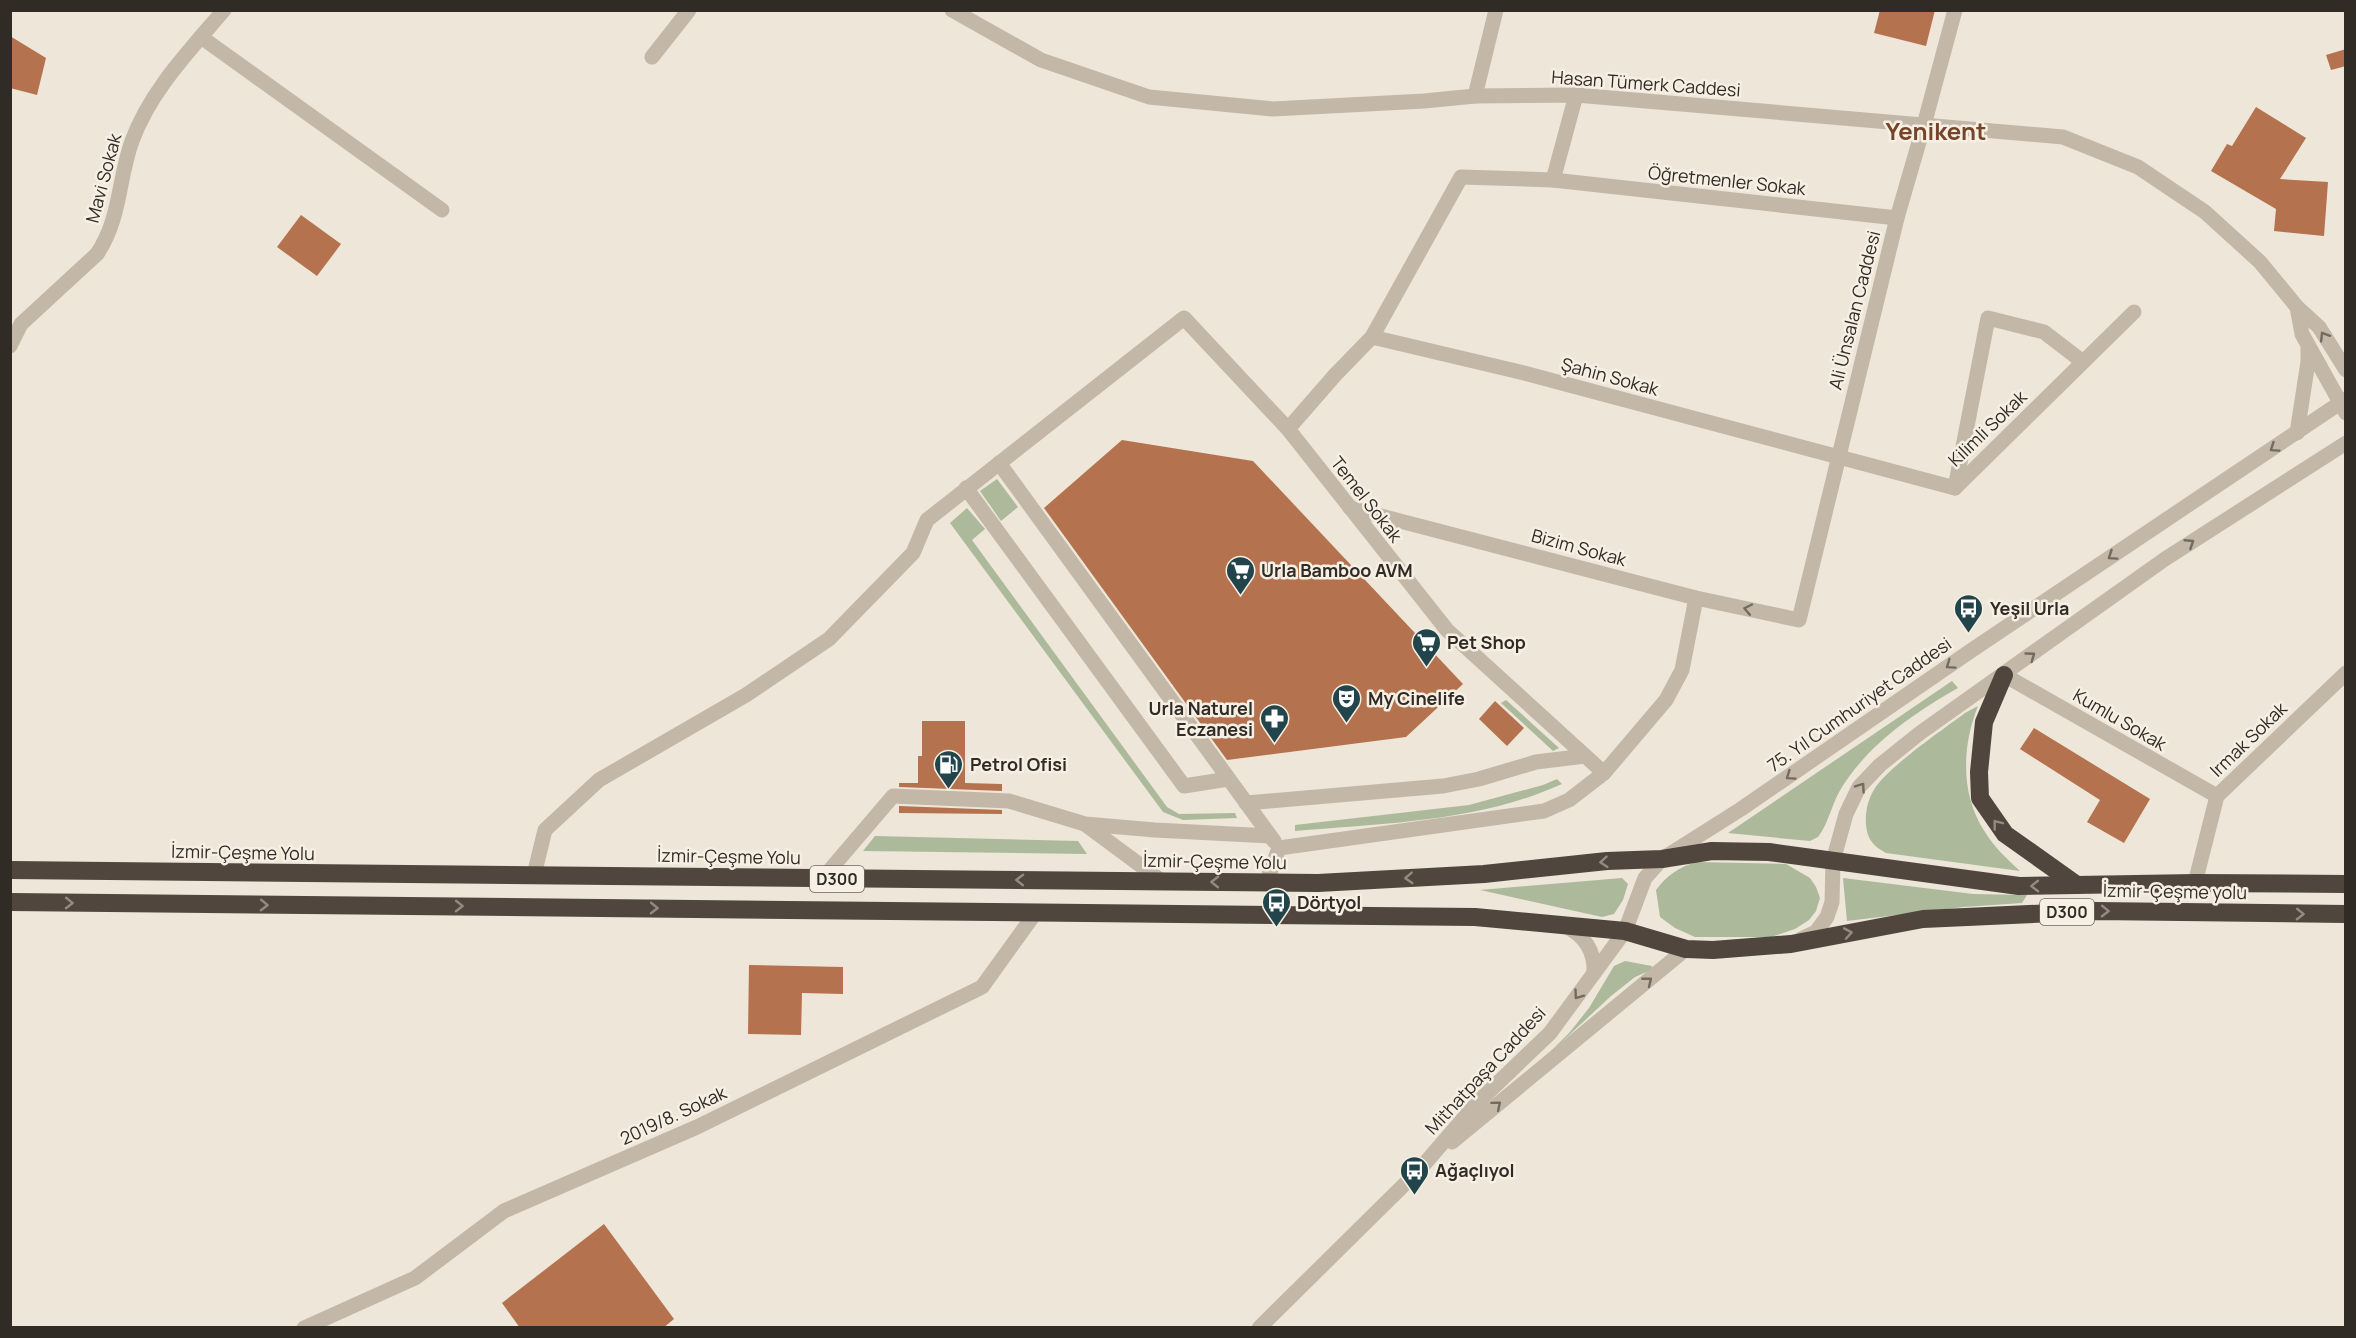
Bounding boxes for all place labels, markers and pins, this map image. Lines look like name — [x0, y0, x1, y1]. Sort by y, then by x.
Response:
supermarket icon: Urla Bamboo AVM — [1224, 554, 1256, 596]
place label: Urla Bamboo AVM — [1261, 558, 1413, 582]
bus stop icon: Yeşil Urla — [1953, 592, 1985, 634]
place label: Yeşil Urla — [1990, 596, 2069, 620]
supermarket icon: Pet Shop — [1410, 626, 1442, 668]
place label: Pet Shop — [1447, 630, 1526, 654]
theatre icon: My Cinelife — [1331, 682, 1363, 724]
place label: My Cinelife — [1368, 686, 1465, 710]
place label: Urla Naturel Eczanesi — [1149, 696, 1253, 741]
pharmacy icon: Urla Naturel Eczanesi — [1258, 702, 1290, 744]
fuel station icon: Petrol Ofisi — [933, 748, 965, 790]
place label: Petrol Ofisi — [970, 752, 1067, 776]
bus stop icon: Dörtyol — [1260, 886, 1292, 928]
place label: Dörtyol — [1297, 890, 1361, 914]
bus stop icon: Ağaçlıyol — [1398, 1154, 1430, 1196]
place label: Ağaçlıyol — [1435, 1158, 1515, 1182]

